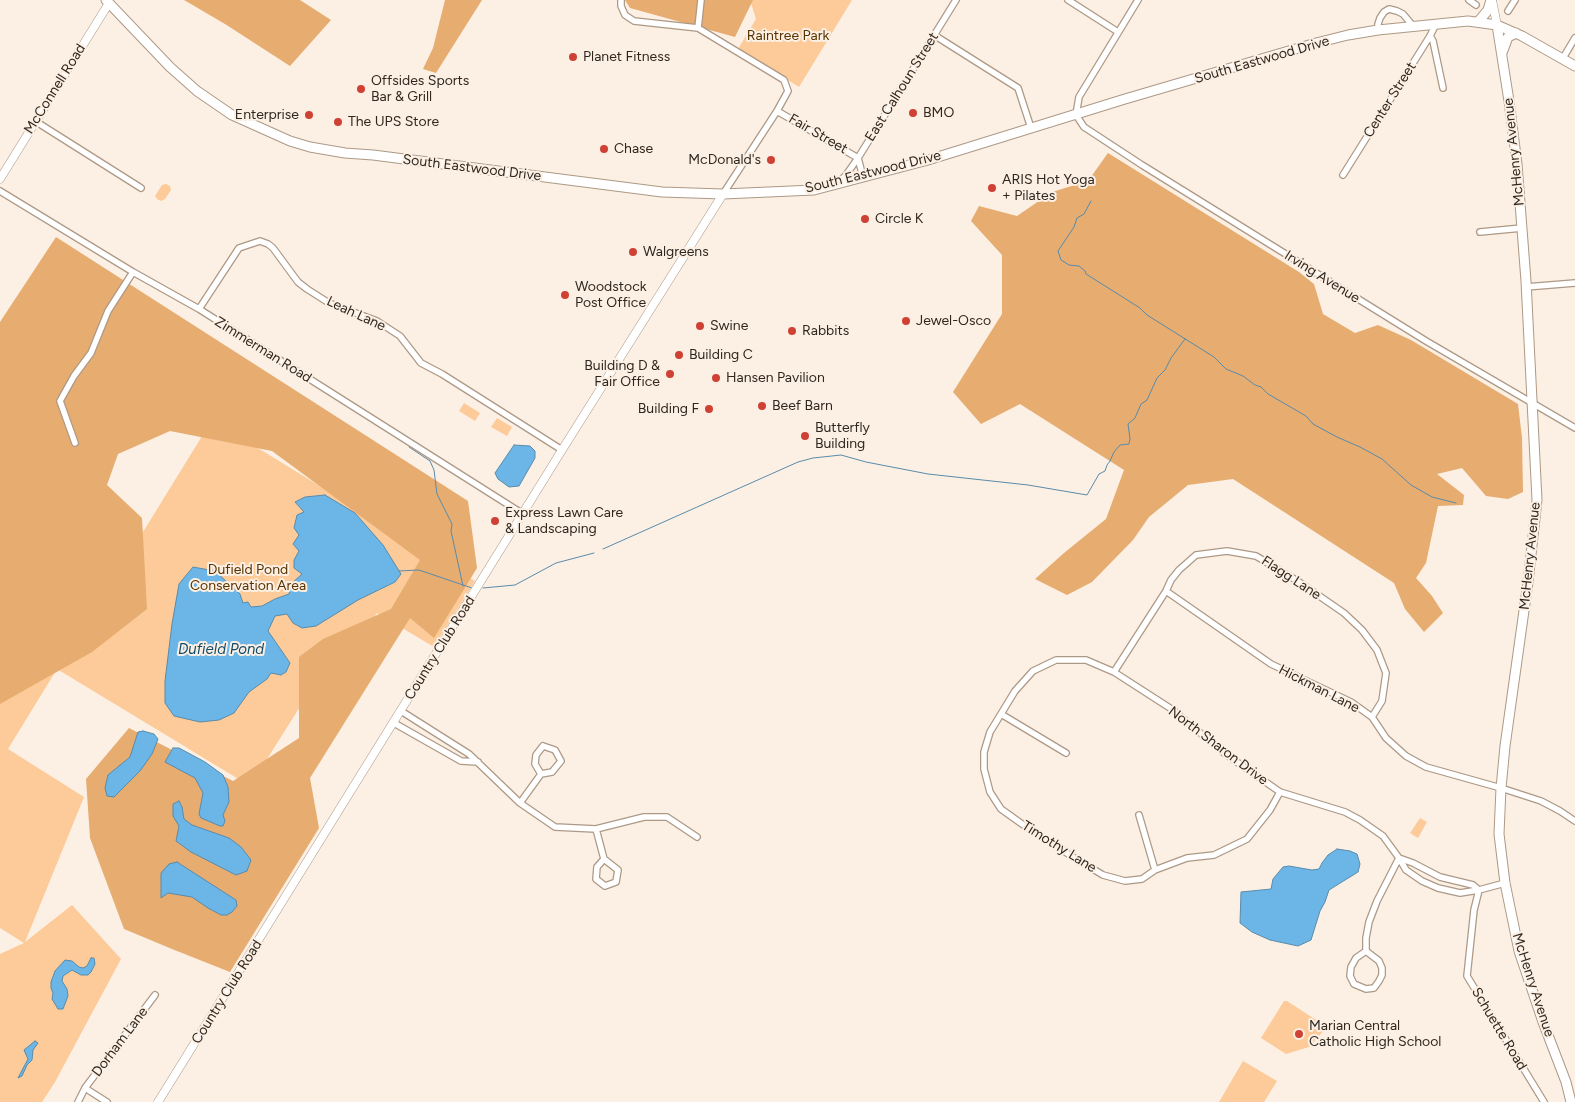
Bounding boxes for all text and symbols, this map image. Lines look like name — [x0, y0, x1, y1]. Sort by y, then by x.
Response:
park label: Raintree Park — [747, 28, 829, 44]
street label: East Calhoun Street — [862, 29, 942, 145]
street label: South Eastwood Drive — [1193, 33, 1331, 87]
street label: McConnell Road — [21, 41, 89, 137]
place label: Planet Fitness — [583, 49, 670, 65]
marker: Planet Fitness — [567, 51, 579, 63]
street label: Center Street — [1360, 59, 1420, 141]
place label: Offsides Sports Bar & Grill — [371, 73, 469, 105]
marker: Offsides Sports Bar & Grill — [355, 83, 367, 95]
street label: McHenry Avenue — [1500, 97, 1528, 207]
place label: BMO — [923, 105, 954, 121]
place label: Enterprise — [235, 107, 299, 123]
marker: BMO — [907, 107, 919, 119]
marker: Enterprise — [303, 109, 315, 121]
street label: Fair Street — [786, 110, 850, 158]
place label: The UPS Store — [348, 114, 439, 130]
marker: The UPS Store — [332, 116, 344, 128]
place label: Chase — [614, 141, 653, 157]
marker: Chase — [598, 143, 610, 155]
street label: South Eastwood Drive — [803, 147, 943, 197]
street label: South Eastwood Drive — [402, 151, 542, 185]
place label: McDonald's — [688, 152, 761, 168]
marker: McDonald's — [765, 154, 777, 166]
place label: ARIS Hot Yoga + Pilates — [1002, 172, 1095, 204]
marker: ARIS Hot Yoga + Pilates — [986, 182, 998, 194]
place label: Circle K — [875, 211, 923, 227]
marker: Circle K — [859, 213, 871, 225]
place label: Walgreens — [643, 244, 709, 260]
marker: Walgreens — [627, 246, 639, 258]
street label: Irving Avenue — [1281, 247, 1363, 307]
place label: Woodstock Post Office — [575, 279, 647, 312]
marker: Woodstock Post Office — [559, 289, 571, 301]
street label: Leah Lane — [324, 293, 388, 335]
street label: Zimmerman Road — [211, 313, 315, 387]
place label: Jewel-Osco — [916, 313, 991, 329]
marker: Jewel-Osco — [900, 315, 912, 327]
place label: Swine — [710, 318, 748, 334]
marker: Swine — [694, 320, 706, 332]
place label: Rabbits — [802, 323, 849, 339]
marker: Rabbits — [786, 325, 798, 337]
place label: Building C — [689, 347, 753, 363]
marker: Building C — [673, 349, 685, 361]
place label: Building D & Fair Office — [584, 358, 660, 391]
marker: Building D & Fair Office — [664, 368, 676, 380]
place label: Hansen Pavilion — [726, 370, 825, 386]
marker: Hansen Pavilion — [710, 372, 722, 384]
place label: Beef Barn — [772, 398, 833, 414]
marker: Beef Barn — [756, 400, 768, 412]
place label: Building F — [638, 401, 699, 417]
marker: Building F — [703, 403, 715, 415]
place label: Butterfly Building — [815, 420, 870, 452]
marker: Butterfly Building — [799, 430, 811, 442]
street label: McHenry Avenue — [1516, 501, 1544, 611]
place label: Express Lawn Care & Landscaping — [505, 505, 623, 538]
marker: Express Lawn Care & Landscaping — [489, 515, 501, 527]
street label: Flagg Lane — [1258, 553, 1324, 603]
park label: Dufield Pond Conservation Area — [190, 562, 306, 594]
street label: Country Club Road — [401, 593, 479, 703]
water label: Dufield Pond — [178, 641, 264, 659]
street label: Hickman Lane — [1276, 661, 1362, 717]
street label: North Sharon Drive — [1165, 703, 1271, 789]
street label: Timothy Lane — [1019, 817, 1099, 877]
street label: McHenry Avenue — [1508, 931, 1558, 1039]
street label: Country Club Road — [188, 937, 266, 1047]
street label: Schuette Road — [1468, 985, 1530, 1073]
street label: Dorham Lane — [88, 1004, 152, 1080]
place label: Marian Central Catholic High School — [1309, 1018, 1441, 1050]
marker: Marian Central Catholic High School — [1293, 1028, 1305, 1040]

